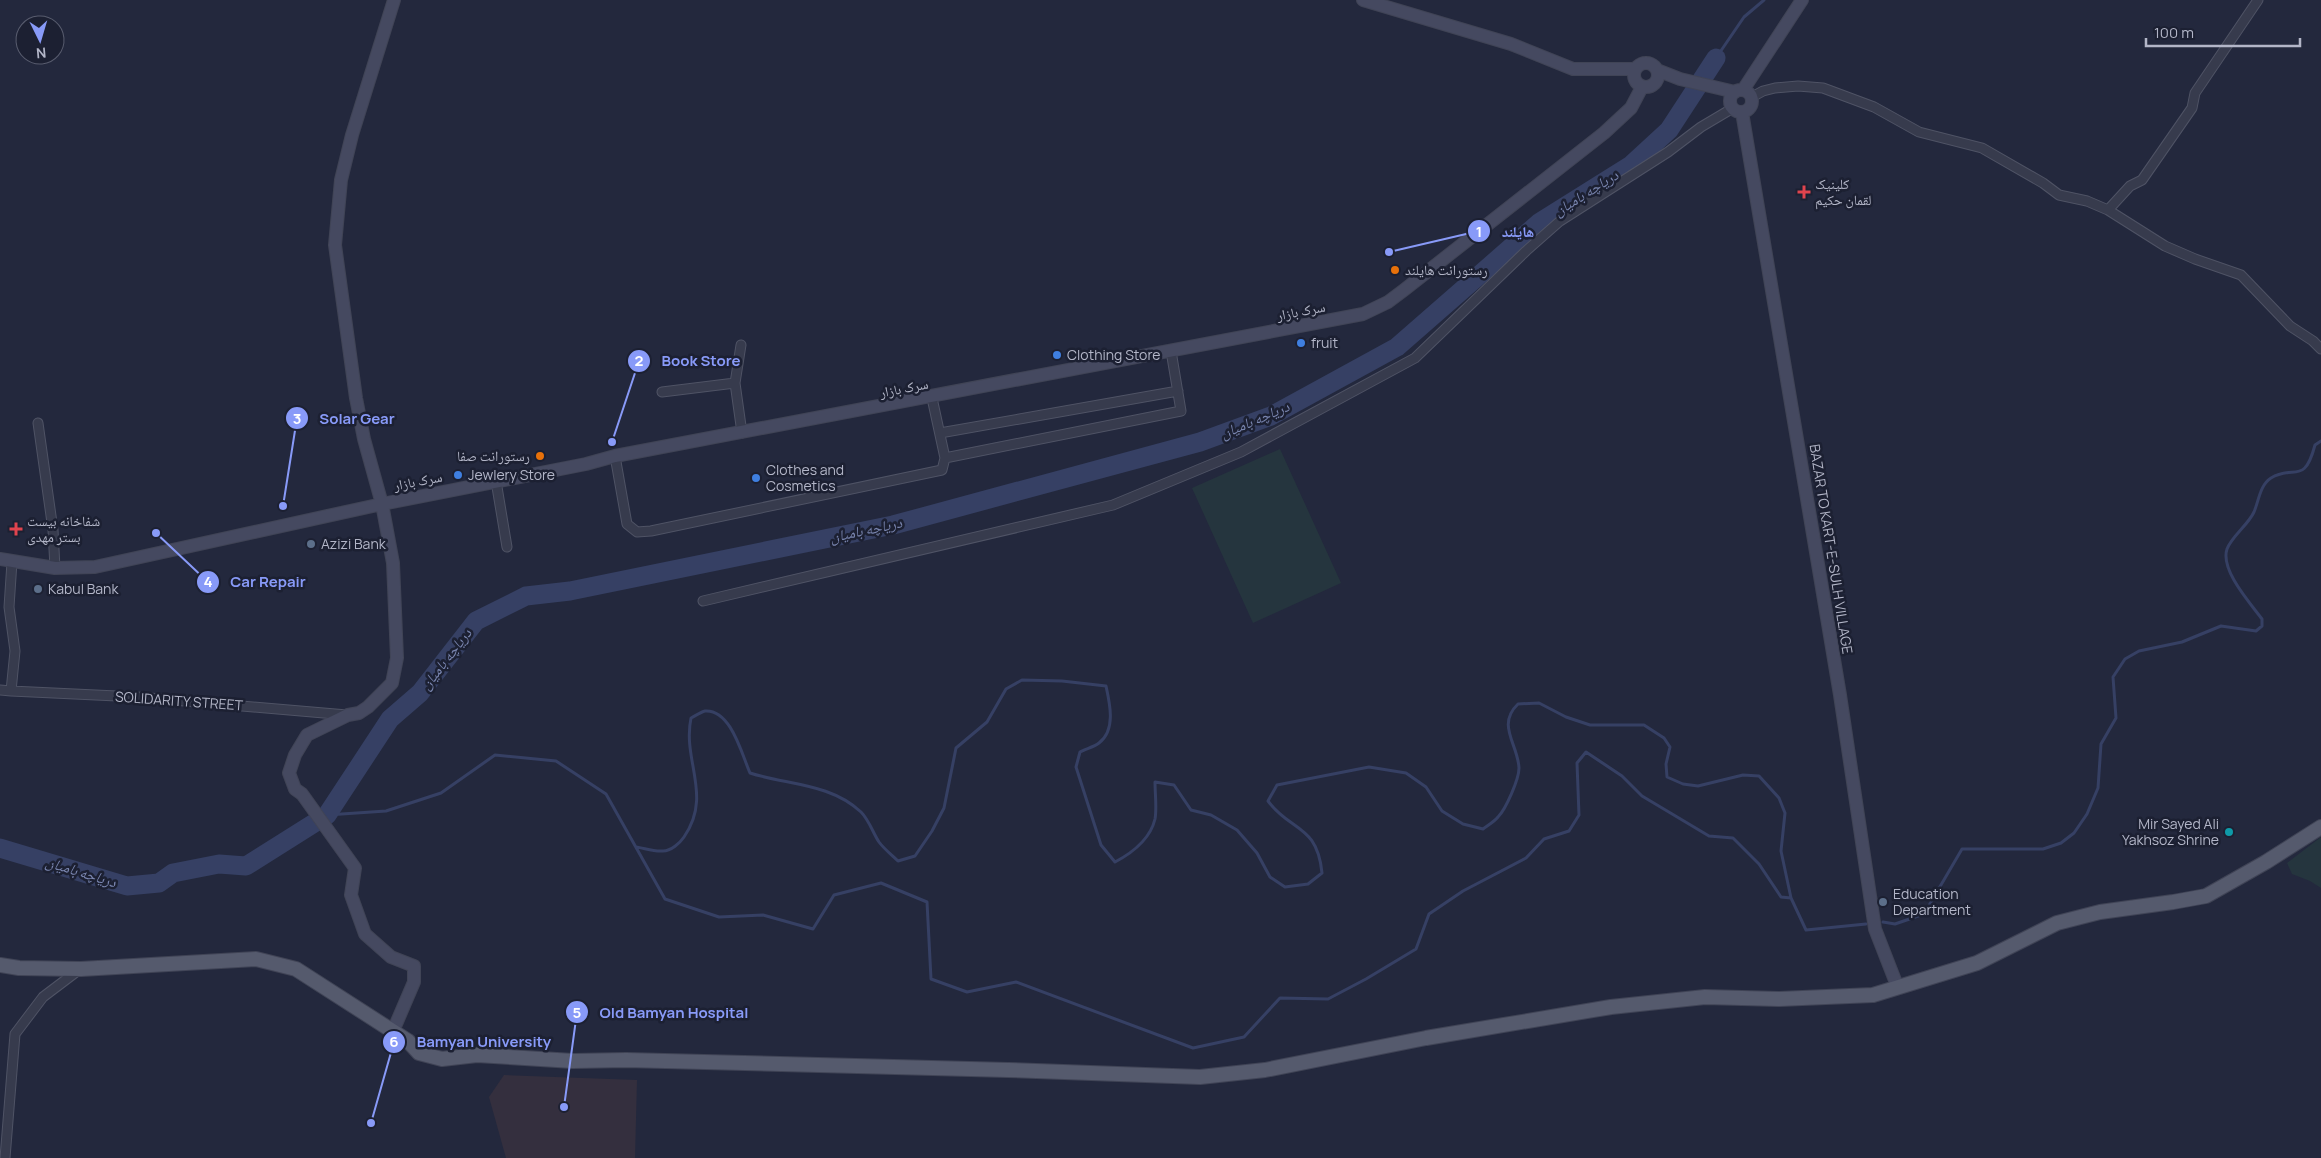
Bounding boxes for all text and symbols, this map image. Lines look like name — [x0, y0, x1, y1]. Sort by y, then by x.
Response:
north arrow — [15, 15, 65, 65]
scale bar — [2146, 15, 2300, 47]
text: 100 m — [2154, 22, 2194, 43]
text: N — [35, 44, 47, 63]
water label: دریاچه بامیان — [1549, 164, 1623, 221]
place label: کلینیک لقمان حکیم — [1815, 174, 1872, 210]
marker: کلینیک لقمان حکیم — [1797, 185, 1811, 199]
callout: هایلند — [1466, 216, 1544, 246]
text: 1 — [1476, 221, 1482, 242]
text: هایلند — [1502, 221, 1534, 242]
place label: رستورانت هایلند — [1405, 260, 1488, 279]
marker: رستورانت هایلند — [1389, 264, 1401, 276]
street label: سرک بازار — [1274, 296, 1327, 325]
place label: fruit — [1311, 333, 1339, 352]
marker: fruit — [1295, 337, 1307, 349]
place label: Clothing Store — [1067, 345, 1161, 364]
callout: Book Store — [626, 346, 750, 376]
marker: Clothing Store — [1051, 349, 1063, 361]
text: 2 — [635, 350, 644, 371]
text: Book Store — [661, 350, 741, 371]
street label: سرک بازار — [877, 373, 930, 402]
water label: دریاچه بامیان — [1217, 395, 1293, 443]
callout: Solar Gear — [284, 403, 405, 433]
text: 3 — [293, 408, 301, 429]
text: Solar Gear — [319, 408, 395, 429]
street label: BAZAR TO KART-E-SULH VILLAGE — [1806, 443, 1857, 655]
place label: رستورانت صفا — [457, 446, 530, 465]
marker: رستورانت صفا — [534, 450, 546, 462]
place label: Clothes and Cosmetics — [766, 460, 844, 495]
place label: Jewlery Store — [468, 465, 555, 484]
street label: سرک بازار — [391, 466, 444, 495]
marker: Jewlery Store — [452, 469, 464, 481]
marker: Clothes and Cosmetics — [750, 472, 762, 484]
place label: شفاخانه بیست بستر مهدی — [27, 511, 100, 546]
water label: دریاچه بامیان — [828, 511, 905, 547]
marker: شفاخانه بیست بستر مهدی — [9, 522, 23, 536]
place label: Azizi Bank — [321, 534, 387, 553]
marker: Azizi Bank — [305, 538, 317, 550]
callout: Car Repair — [196, 567, 316, 597]
text: 4 — [203, 571, 213, 592]
text: Car Repair — [230, 571, 306, 592]
place label: Kabul Bank — [48, 579, 119, 598]
marker: Kabul Bank — [32, 583, 44, 595]
water label: دریاچه بامیان — [415, 623, 477, 694]
street label: SOLIDARITY STREET — [114, 687, 244, 714]
place label: Mir Sayed Ali Yakhsoz Shrine — [2122, 814, 2219, 849]
marker: Mir Sayed Ali Yakhsoz Shrine — [2223, 826, 2235, 838]
water label: دریاچه بامیان — [43, 851, 120, 892]
place label: Education Department — [1893, 884, 1971, 919]
marker: Education Department — [1877, 896, 1889, 908]
callout: Old Bamyan Hospital — [564, 997, 758, 1027]
text: 5 — [573, 1002, 582, 1023]
text: Old Bamyan Hospital — [600, 1002, 748, 1023]
callout: Bamyan University — [381, 1027, 561, 1057]
text: 6 — [389, 1031, 399, 1052]
text: Bamyan University — [417, 1031, 552, 1052]

